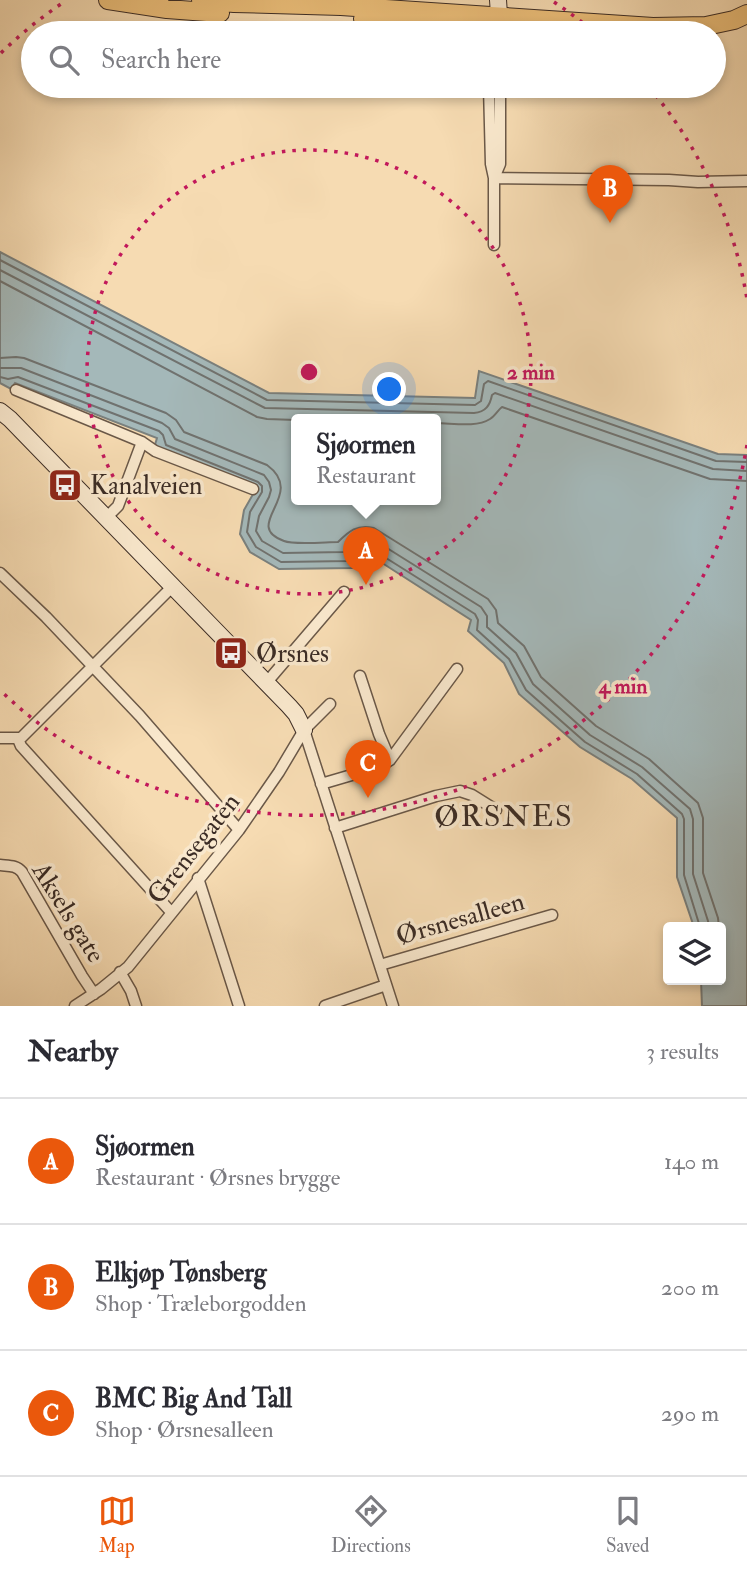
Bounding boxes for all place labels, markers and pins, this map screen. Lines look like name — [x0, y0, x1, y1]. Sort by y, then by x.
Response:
pin: B — [587, 165, 633, 223]
centre of rings — [297, 360, 321, 384]
bus stop icon: Kanalveien — [46, 466, 84, 504]
place label: Kanalveien — [90, 470, 202, 502]
pin: A — [343, 527, 389, 585]
bus stop icon: Ørsnes — [212, 634, 250, 672]
place label: Ørsnes — [256, 638, 329, 670]
pin: C — [345, 740, 391, 798]

